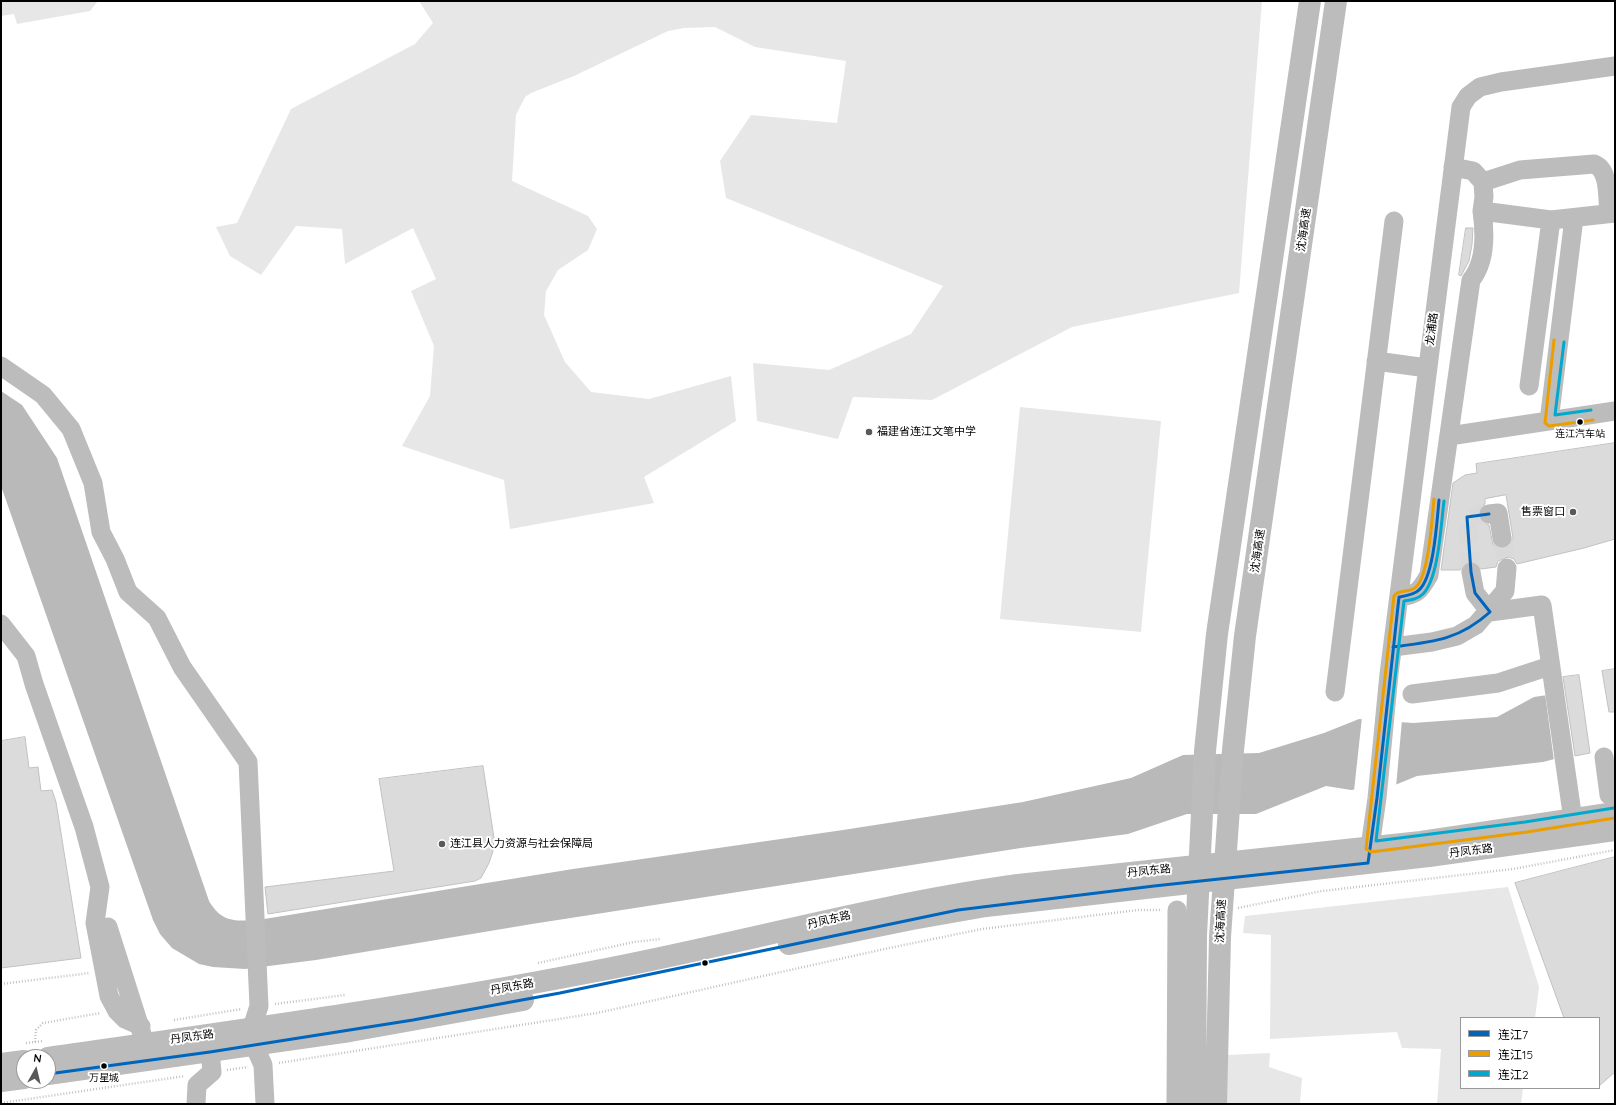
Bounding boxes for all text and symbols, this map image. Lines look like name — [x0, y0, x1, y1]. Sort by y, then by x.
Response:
street label: 沈海高速 — [1294, 207, 1314, 253]
street label: 龙浦路 — [1423, 312, 1441, 346]
marker: 连江汽车站 — [1575, 417, 1585, 427]
place label: 福建省连江文笔中学 — [877, 425, 976, 439]
marker: 福建省连江文笔中学 — [864, 427, 874, 437]
place label: 连江汽车站 — [1555, 428, 1605, 440]
place label: 售票窗口 — [1521, 505, 1565, 519]
marker: 售票窗口 — [1568, 507, 1578, 517]
street label: 沈海高速 — [1248, 528, 1268, 574]
place label: 连江县人力资源与社会保障局 — [450, 837, 593, 851]
marker: 连江县人力资源与社会保障局 — [437, 839, 447, 849]
street label: 丹凤东路 — [1448, 842, 1494, 860]
street label: 丹凤东路 — [1126, 862, 1172, 880]
street label: 沈海高速 — [1213, 899, 1229, 943]
street label: 丹凤东路 — [806, 909, 852, 931]
unlabelled marker — [700, 958, 710, 968]
street label: 丹凤东路 — [489, 977, 535, 997]
legend — [1460, 1017, 1600, 1089]
street label: 丹凤东路 — [169, 1027, 215, 1047]
text: 连江7 — [1498, 1027, 1528, 1042]
text: 连江15 — [1498, 1047, 1533, 1062]
north arrow — [16, 1049, 56, 1089]
text: N — [33, 1051, 43, 1066]
marker: 万星城 — [99, 1061, 109, 1071]
text: 连江2 — [1498, 1067, 1529, 1082]
place label: 万星城 — [89, 1072, 119, 1084]

